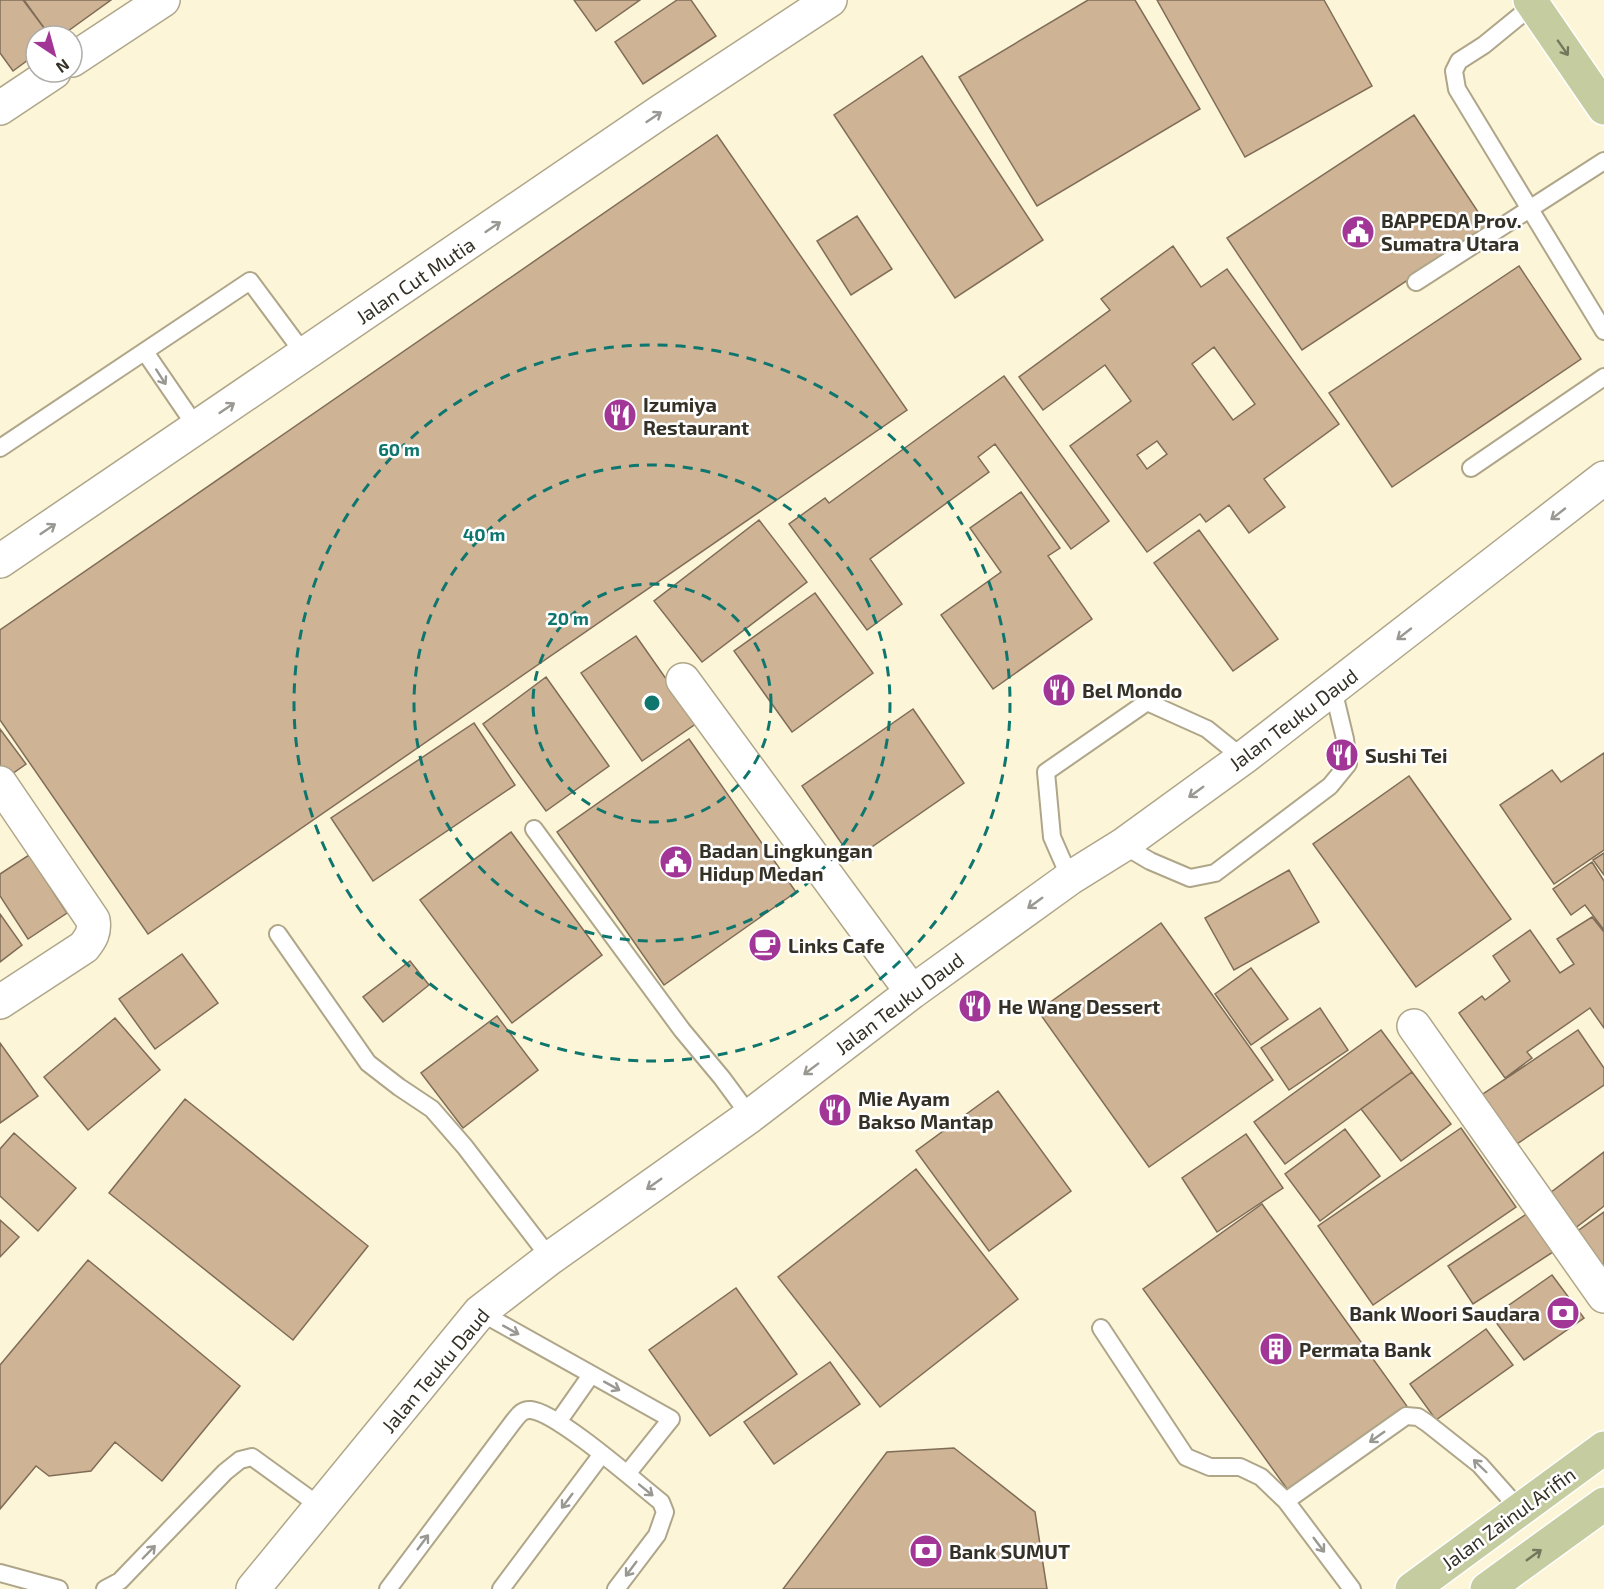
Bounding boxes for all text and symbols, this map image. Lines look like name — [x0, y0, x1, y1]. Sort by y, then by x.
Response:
north arrow — [24, 24, 84, 84]
one-way arrow — [1557, 40, 1569, 56]
text: N — [53, 55, 73, 78]
one-way arrow — [645, 111, 661, 123]
place label: BAPPEDA Prov. Sumatra Utara — [1381, 208, 1522, 255]
public building icon: BAPPEDA Prov. Sumatra Utara — [1340, 214, 1376, 250]
one-way arrow — [484, 221, 500, 233]
street label: Jalan Cut Mutia — [351, 231, 479, 329]
one-way arrow — [155, 368, 167, 384]
place label: Izumiya Restaurant — [643, 392, 749, 439]
restaurant icon: Izumiya Restaurant — [602, 397, 638, 433]
one-way arrow — [219, 402, 235, 414]
text: 60 m — [378, 438, 420, 460]
one-way arrow — [1550, 507, 1566, 520]
one-way arrow — [40, 523, 56, 535]
text: 40 m — [463, 523, 505, 545]
text: 20 m — [547, 607, 589, 629]
one-way arrow — [1396, 627, 1412, 640]
street label: Jalan Teuku Daud — [1224, 663, 1362, 775]
restaurant icon: Bel Mondo — [1041, 672, 1077, 708]
place label: Bel Mondo — [1082, 678, 1182, 702]
centre of rings — [642, 693, 662, 713]
restaurant icon: Sushi Tei — [1324, 737, 1360, 773]
place label: Sushi Tei — [1365, 743, 1447, 767]
one-way arrow — [1188, 786, 1204, 798]
place label: Badan Lingkungan Hidup Medan — [699, 838, 873, 885]
public building icon: Badan Lingkungan Hidup Medan — [658, 844, 694, 880]
one-way arrow — [1028, 897, 1044, 909]
cafe icon: Links Cafe — [747, 927, 783, 963]
place label: Links Cafe — [788, 933, 885, 957]
street label: Jalan Teuku Daud — [830, 947, 968, 1059]
restaurant icon: He Wang Dessert — [957, 988, 993, 1024]
place label: He Wang Dessert — [998, 994, 1160, 1018]
one-way arrow — [804, 1063, 820, 1075]
place label: Mie Ayam Bakso Mantap — [858, 1086, 993, 1133]
restaurant icon: Mie Ayam Bakso Mantap — [817, 1092, 853, 1128]
one-way arrow — [646, 1178, 663, 1190]
bank icon: Bank Woori Saudara — [1545, 1295, 1581, 1331]
place label: Bank Woori Saudara — [1349, 1301, 1540, 1325]
street label: Jalan Teuku Daud — [376, 1303, 494, 1437]
one-way arrow — [502, 1324, 519, 1336]
building icon: Permata Bank — [1258, 1331, 1294, 1367]
place label: Permata Bank — [1299, 1337, 1432, 1361]
one-way arrow — [603, 1380, 620, 1392]
one-way arrow — [1369, 1430, 1385, 1443]
one-way arrow — [1473, 1459, 1488, 1474]
street label: Jalan Zainul Arifin — [1436, 1461, 1580, 1575]
one-way arrow — [638, 1483, 653, 1497]
one-way arrow — [560, 1493, 573, 1509]
bank icon: Bank SUMUT — [908, 1533, 944, 1569]
one-way arrow — [417, 1535, 429, 1551]
one-way arrow — [1312, 1537, 1325, 1553]
place label: Bank SUMUT — [949, 1539, 1070, 1563]
one-way arrow — [142, 1544, 156, 1559]
one-way arrow — [1526, 1548, 1542, 1561]
one-way arrow — [625, 1561, 638, 1577]

